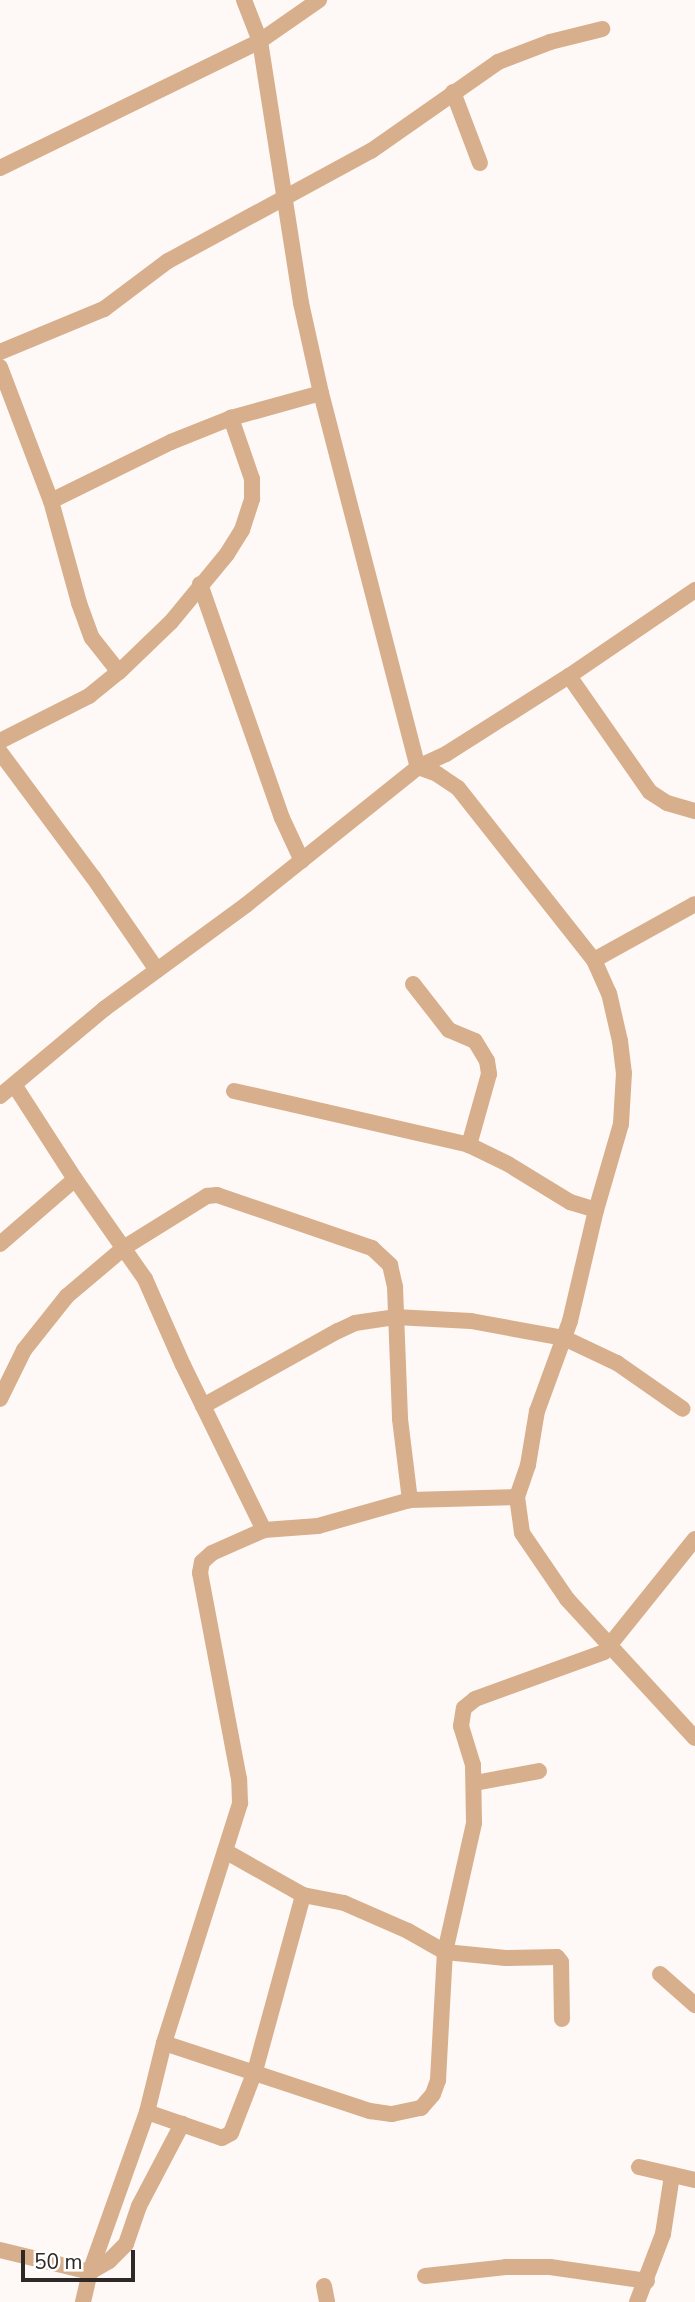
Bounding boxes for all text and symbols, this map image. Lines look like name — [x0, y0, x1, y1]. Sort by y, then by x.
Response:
scale bar — [24, 2236, 138, 2280]
text: 50 m — [34, 2248, 83, 2276]

